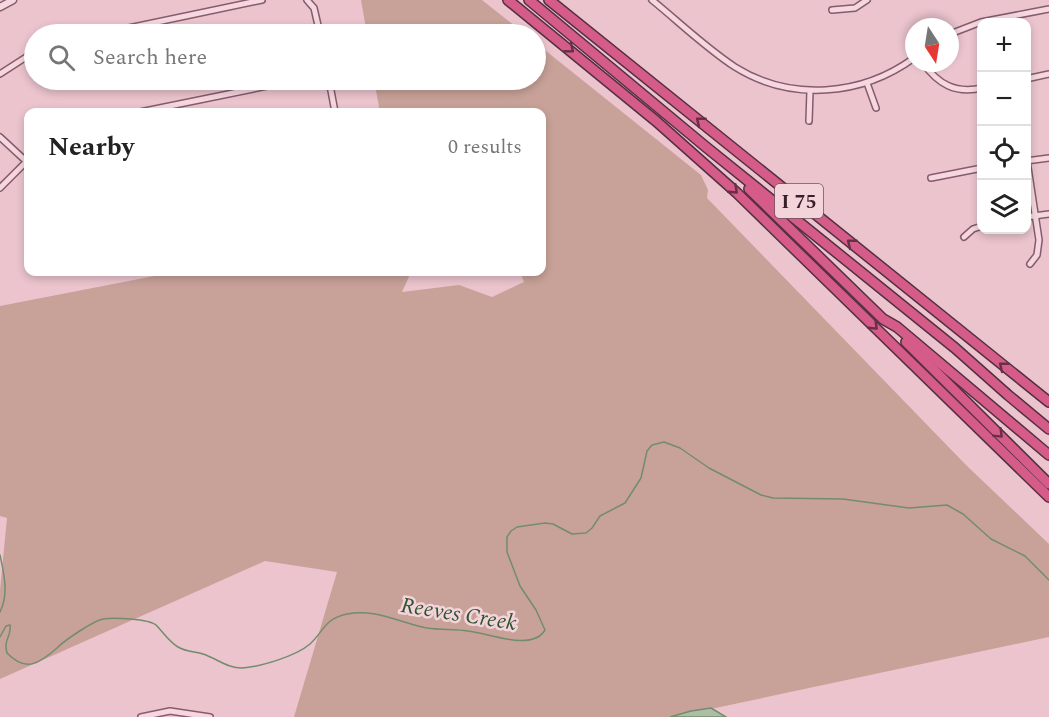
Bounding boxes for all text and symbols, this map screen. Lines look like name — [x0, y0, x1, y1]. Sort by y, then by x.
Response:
north arrow — [905, 18, 959, 72]
map controls — [977, 18, 1031, 234]
button: + — [977, 18, 1031, 72]
search box — [24, 24, 546, 90]
icon: search — [45, 41, 78, 74]
text: Search here — [93, 41, 207, 74]
one-way arrow — [563, 42, 574, 53]
button: − — [977, 72, 1031, 126]
one-way arrow — [695, 118, 706, 129]
button: locate — [977, 126, 1031, 180]
text: Nearby — [48, 127, 134, 167]
text: 0 results — [448, 132, 522, 162]
button: layers — [977, 180, 1031, 234]
one-way arrow — [727, 183, 737, 194]
road number: I 75 — [775, 184, 823, 218]
one-way arrow — [847, 240, 858, 251]
one-way arrow — [867, 319, 877, 330]
one-way arrow — [999, 362, 1010, 373]
one-way arrow — [993, 427, 1003, 438]
water label: Reeves Creek — [398, 589, 519, 640]

